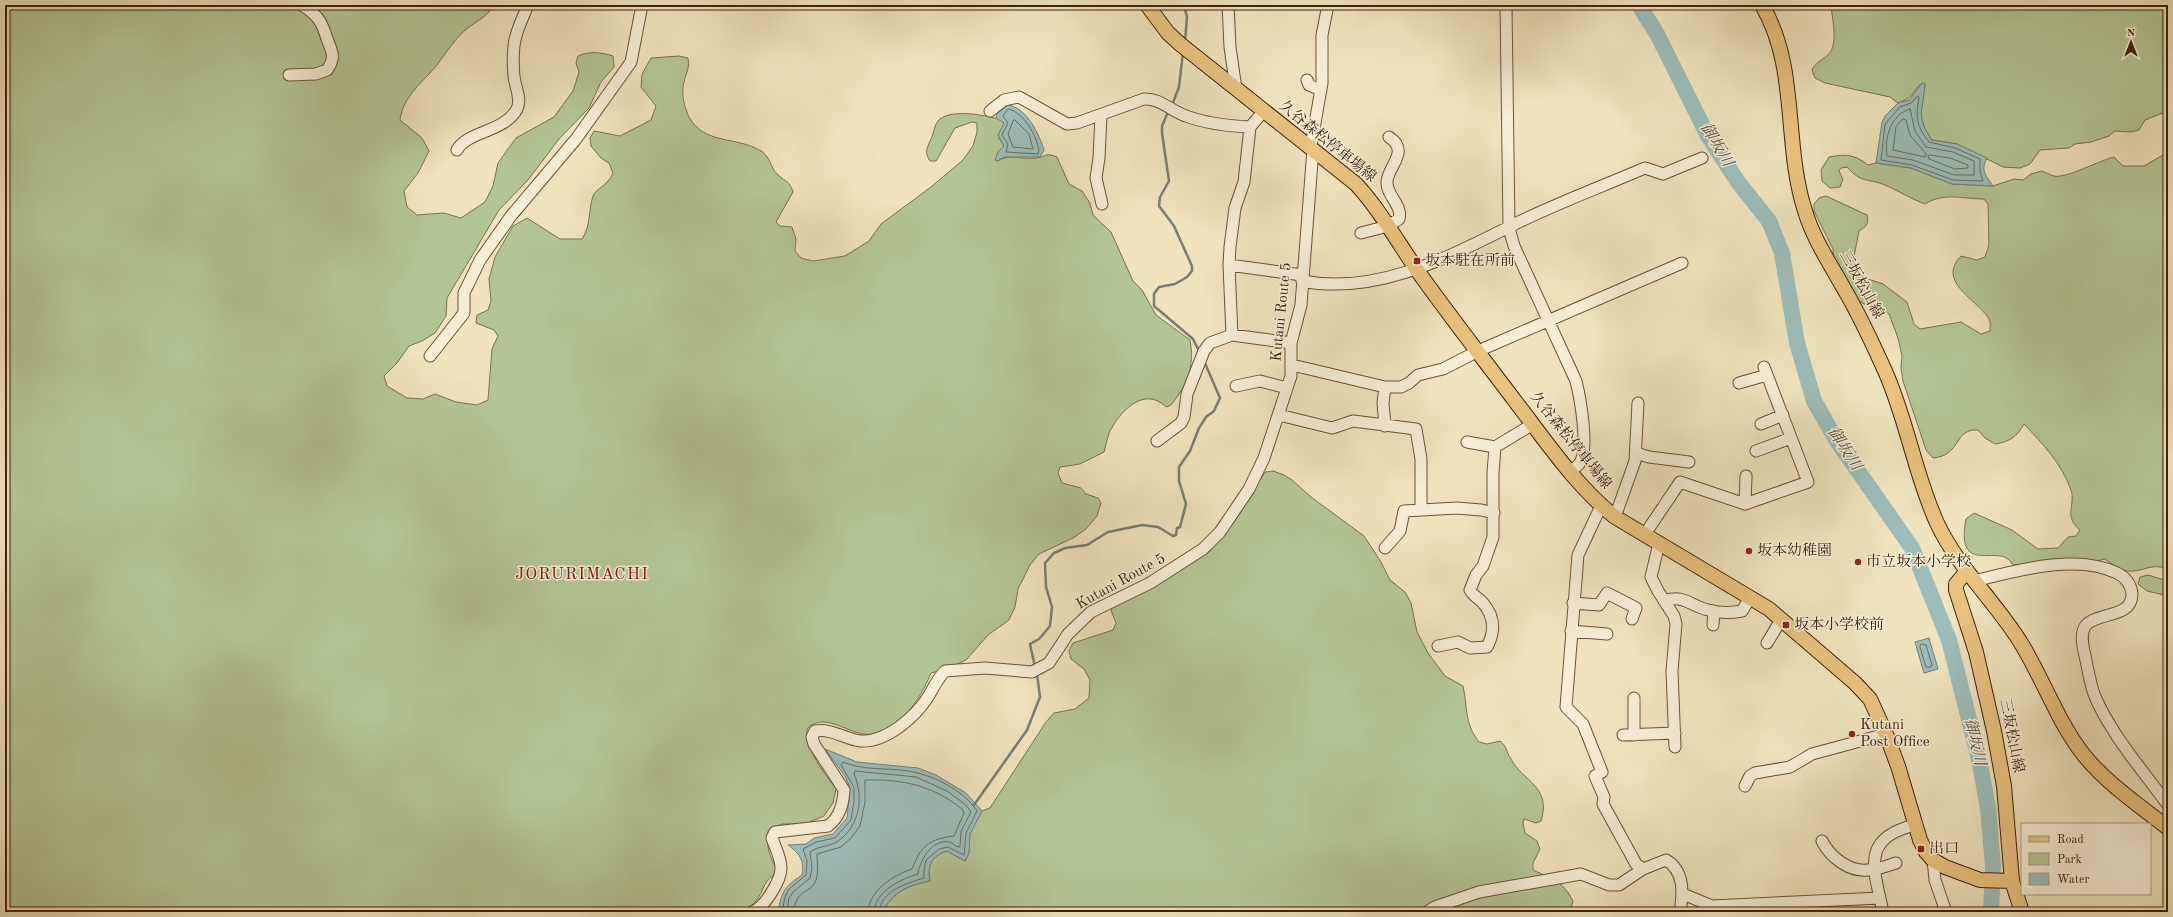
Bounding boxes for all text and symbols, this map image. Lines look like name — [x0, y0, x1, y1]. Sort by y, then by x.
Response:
north arrow — [2111, 22, 2151, 62]
text: N — [2127, 28, 2136, 39]
street label: 久谷森松停車場線 — [1276, 97, 1380, 186]
water label: 御坂川 — [1697, 119, 1738, 171]
street label: 三坂松山線 — [1836, 248, 1887, 321]
place label: 坂本駐在所前 — [1425, 252, 1515, 269]
marker: 坂本駐在所前 — [1412, 256, 1422, 266]
street label: Kutani Route 5 — [1269, 262, 1295, 362]
street label: 久谷森松停車場線 — [1526, 388, 1615, 492]
water label: 御坂川 — [1824, 423, 1867, 475]
place label: 坂本幼稚園 — [1757, 542, 1832, 559]
marker: 坂本幼稚園 — [1744, 546, 1754, 556]
street label: Kutani Route 5 — [1074, 551, 1168, 613]
place label: 市立坂本小学校 — [1866, 553, 1971, 570]
marker: 市立坂本小学校 — [1853, 557, 1863, 567]
district label: JORURIMACHI — [515, 566, 649, 583]
place label: 坂本小学校前 — [1794, 616, 1884, 633]
marker: 坂本小学校前 — [1781, 620, 1791, 630]
street label: 三坂松山線 — [1996, 697, 2027, 774]
water label: 御坂川 — [1961, 716, 1990, 769]
place label: Kutani Post Office — [1860, 718, 1930, 750]
marker: Kutani Post Office — [1847, 729, 1857, 739]
legend — [2021, 823, 2151, 895]
text: Road — [2057, 834, 2084, 846]
place label: 出口 — [1929, 840, 1959, 857]
marker: 出口 — [1916, 844, 1926, 854]
text: Park — [2057, 854, 2082, 866]
text: Water — [2057, 874, 2090, 886]

